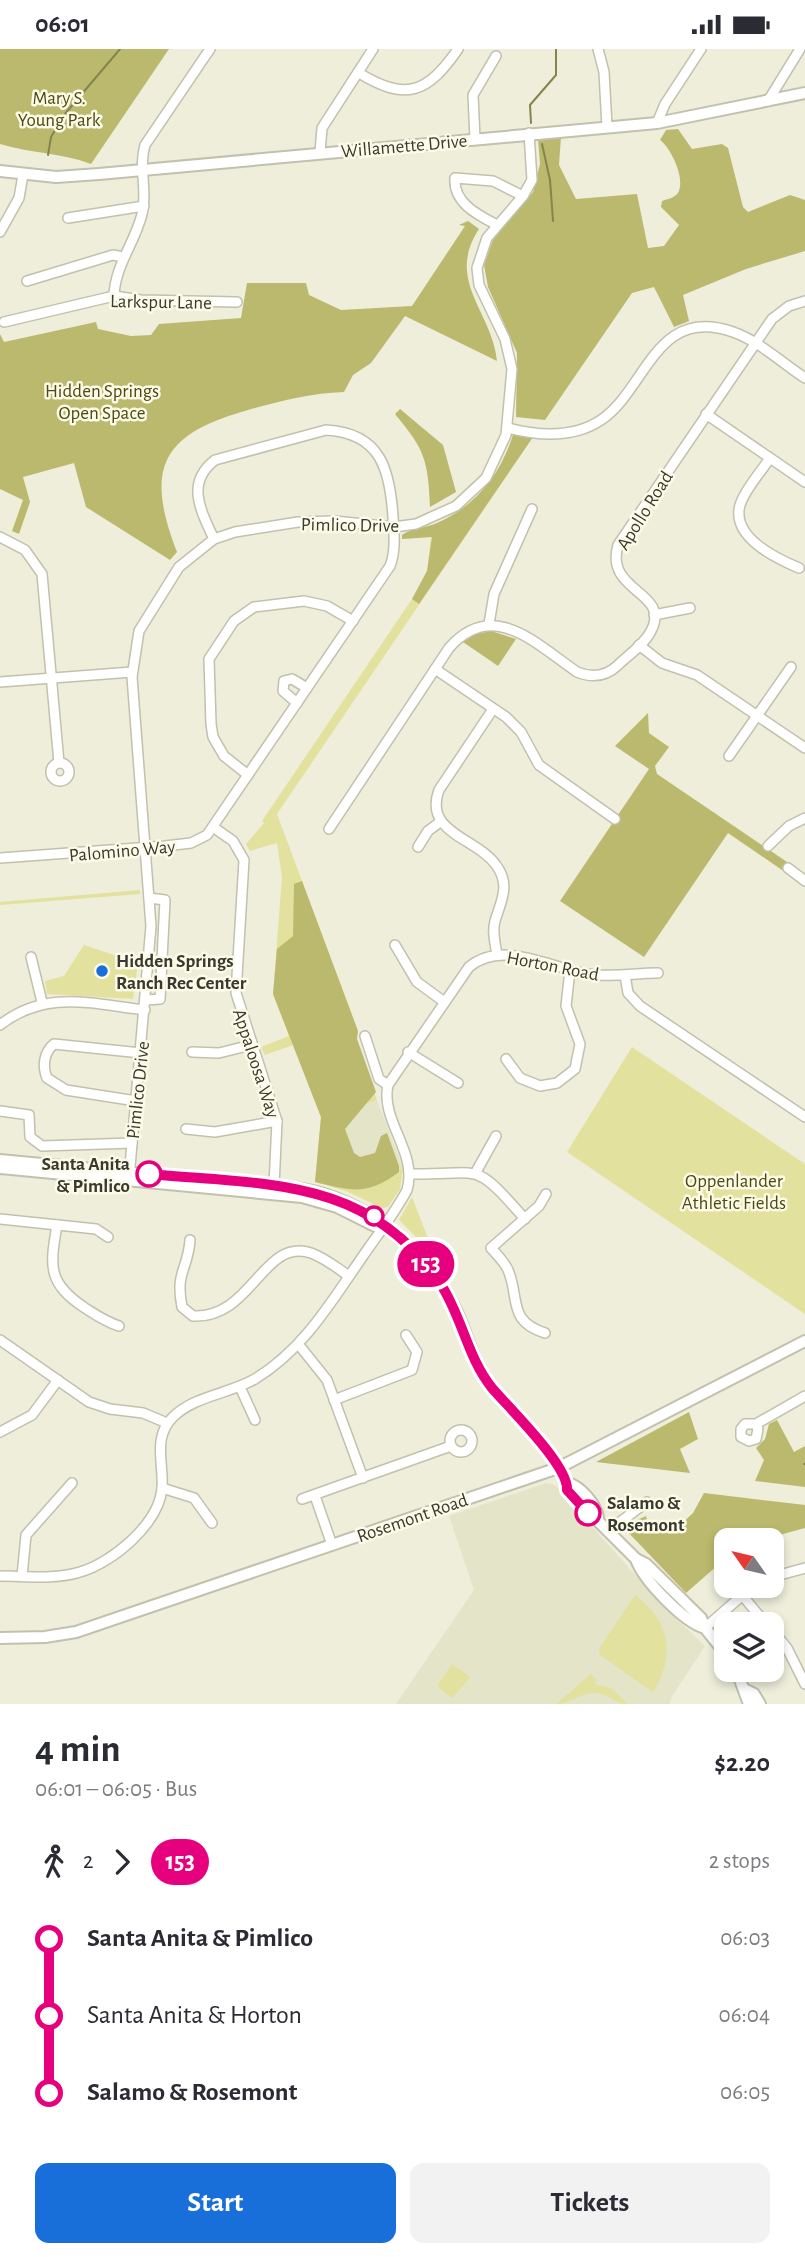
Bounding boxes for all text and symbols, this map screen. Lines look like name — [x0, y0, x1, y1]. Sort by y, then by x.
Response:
text: 06:01 — [35, 11, 90, 37]
park label: Mary S. Young Park — [18, 89, 101, 130]
street label: Willamette Drive — [340, 132, 468, 161]
street label: Larkspur Lane — [110, 292, 212, 313]
park label: Hidden Springs Open Space — [45, 382, 159, 423]
street label: Apollo Road — [614, 468, 677, 554]
street label: Pimlico Drive — [301, 515, 399, 536]
street label: Palomino Way — [68, 837, 176, 866]
street label: Horton Road — [505, 948, 601, 985]
place label: Hidden Springs Ranch Rec Center — [116, 952, 247, 993]
marker: Hidden Springs Ranch Rec Center — [94, 963, 110, 979]
street label: Appaloosa Way — [229, 1007, 282, 1120]
street label: Pimlico Drive — [124, 1040, 153, 1140]
place label: Santa Anita & Pimlico — [41, 1155, 130, 1196]
marker: Santa Anita & Pimlico — [136, 1161, 162, 1187]
park label: Oppenlander Athletic Fields — [682, 1172, 786, 1213]
unlabelled marker — [364, 1206, 384, 1226]
line badge: 153 — [386, 1241, 466, 1287]
text: 153 — [411, 1252, 441, 1276]
street label: Rosemont Road — [355, 1490, 471, 1546]
place label: Salamo & Rosemont — [607, 1494, 685, 1535]
marker: Salamo & Rosemont — [575, 1500, 601, 1526]
north arrow — [714, 1528, 784, 1598]
map controls — [714, 1528, 784, 1682]
button: layers — [714, 1612, 784, 1682]
text: 4 min — [35, 1731, 121, 1769]
text: $2.20 — [714, 1750, 770, 1776]
text: 06:01 – 06:05 · Bus — [35, 1778, 197, 1801]
icon: walk — [35, 1843, 73, 1881]
icon: forward — [103, 1843, 141, 1881]
text: 2 — [83, 1850, 93, 1873]
text: 153 — [165, 1850, 195, 1874]
text: 2 stops — [709, 1850, 770, 1873]
text: Santa Anita & Pimlico — [87, 1925, 313, 1951]
text: 06:03 — [720, 1927, 770, 1950]
text: Santa Anita & Horton — [87, 2002, 302, 2028]
text: 06:04 — [719, 2004, 770, 2027]
text: Salamo & Rosemont — [87, 2079, 297, 2105]
text: 06:05 — [720, 2081, 770, 2104]
button: Start — [35, 2163, 396, 2243]
button: Tickets — [410, 2163, 770, 2243]

